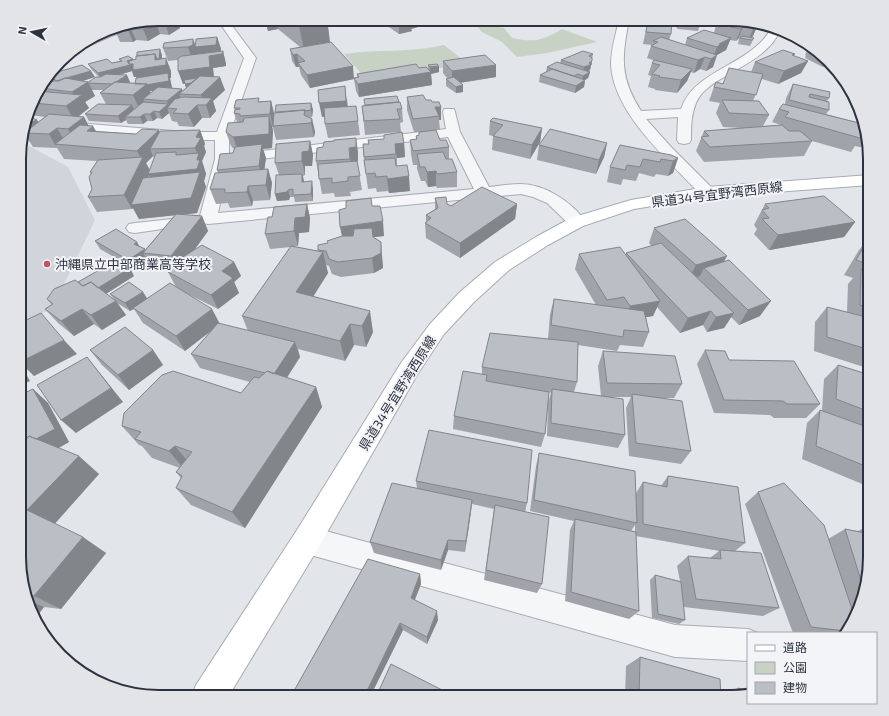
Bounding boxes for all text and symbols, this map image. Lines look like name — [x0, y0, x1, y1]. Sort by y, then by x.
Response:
north arrow — [12, 12, 52, 52]
text: N — [15, 25, 29, 35]
street label: 県道34号宜野湾西原線 — [650, 178, 784, 210]
place label: 沖縄県立中部商業高等学校 — [55, 256, 211, 272]
marker: 沖縄県立中部商業高等学校 — [42, 259, 52, 269]
street label: 県道34号宜野湾西原線 — [355, 333, 439, 453]
legend — [747, 632, 877, 704]
text: 道路 — [783, 640, 807, 654]
text: 公園 — [783, 660, 807, 674]
text: 建物 — [783, 680, 807, 694]

